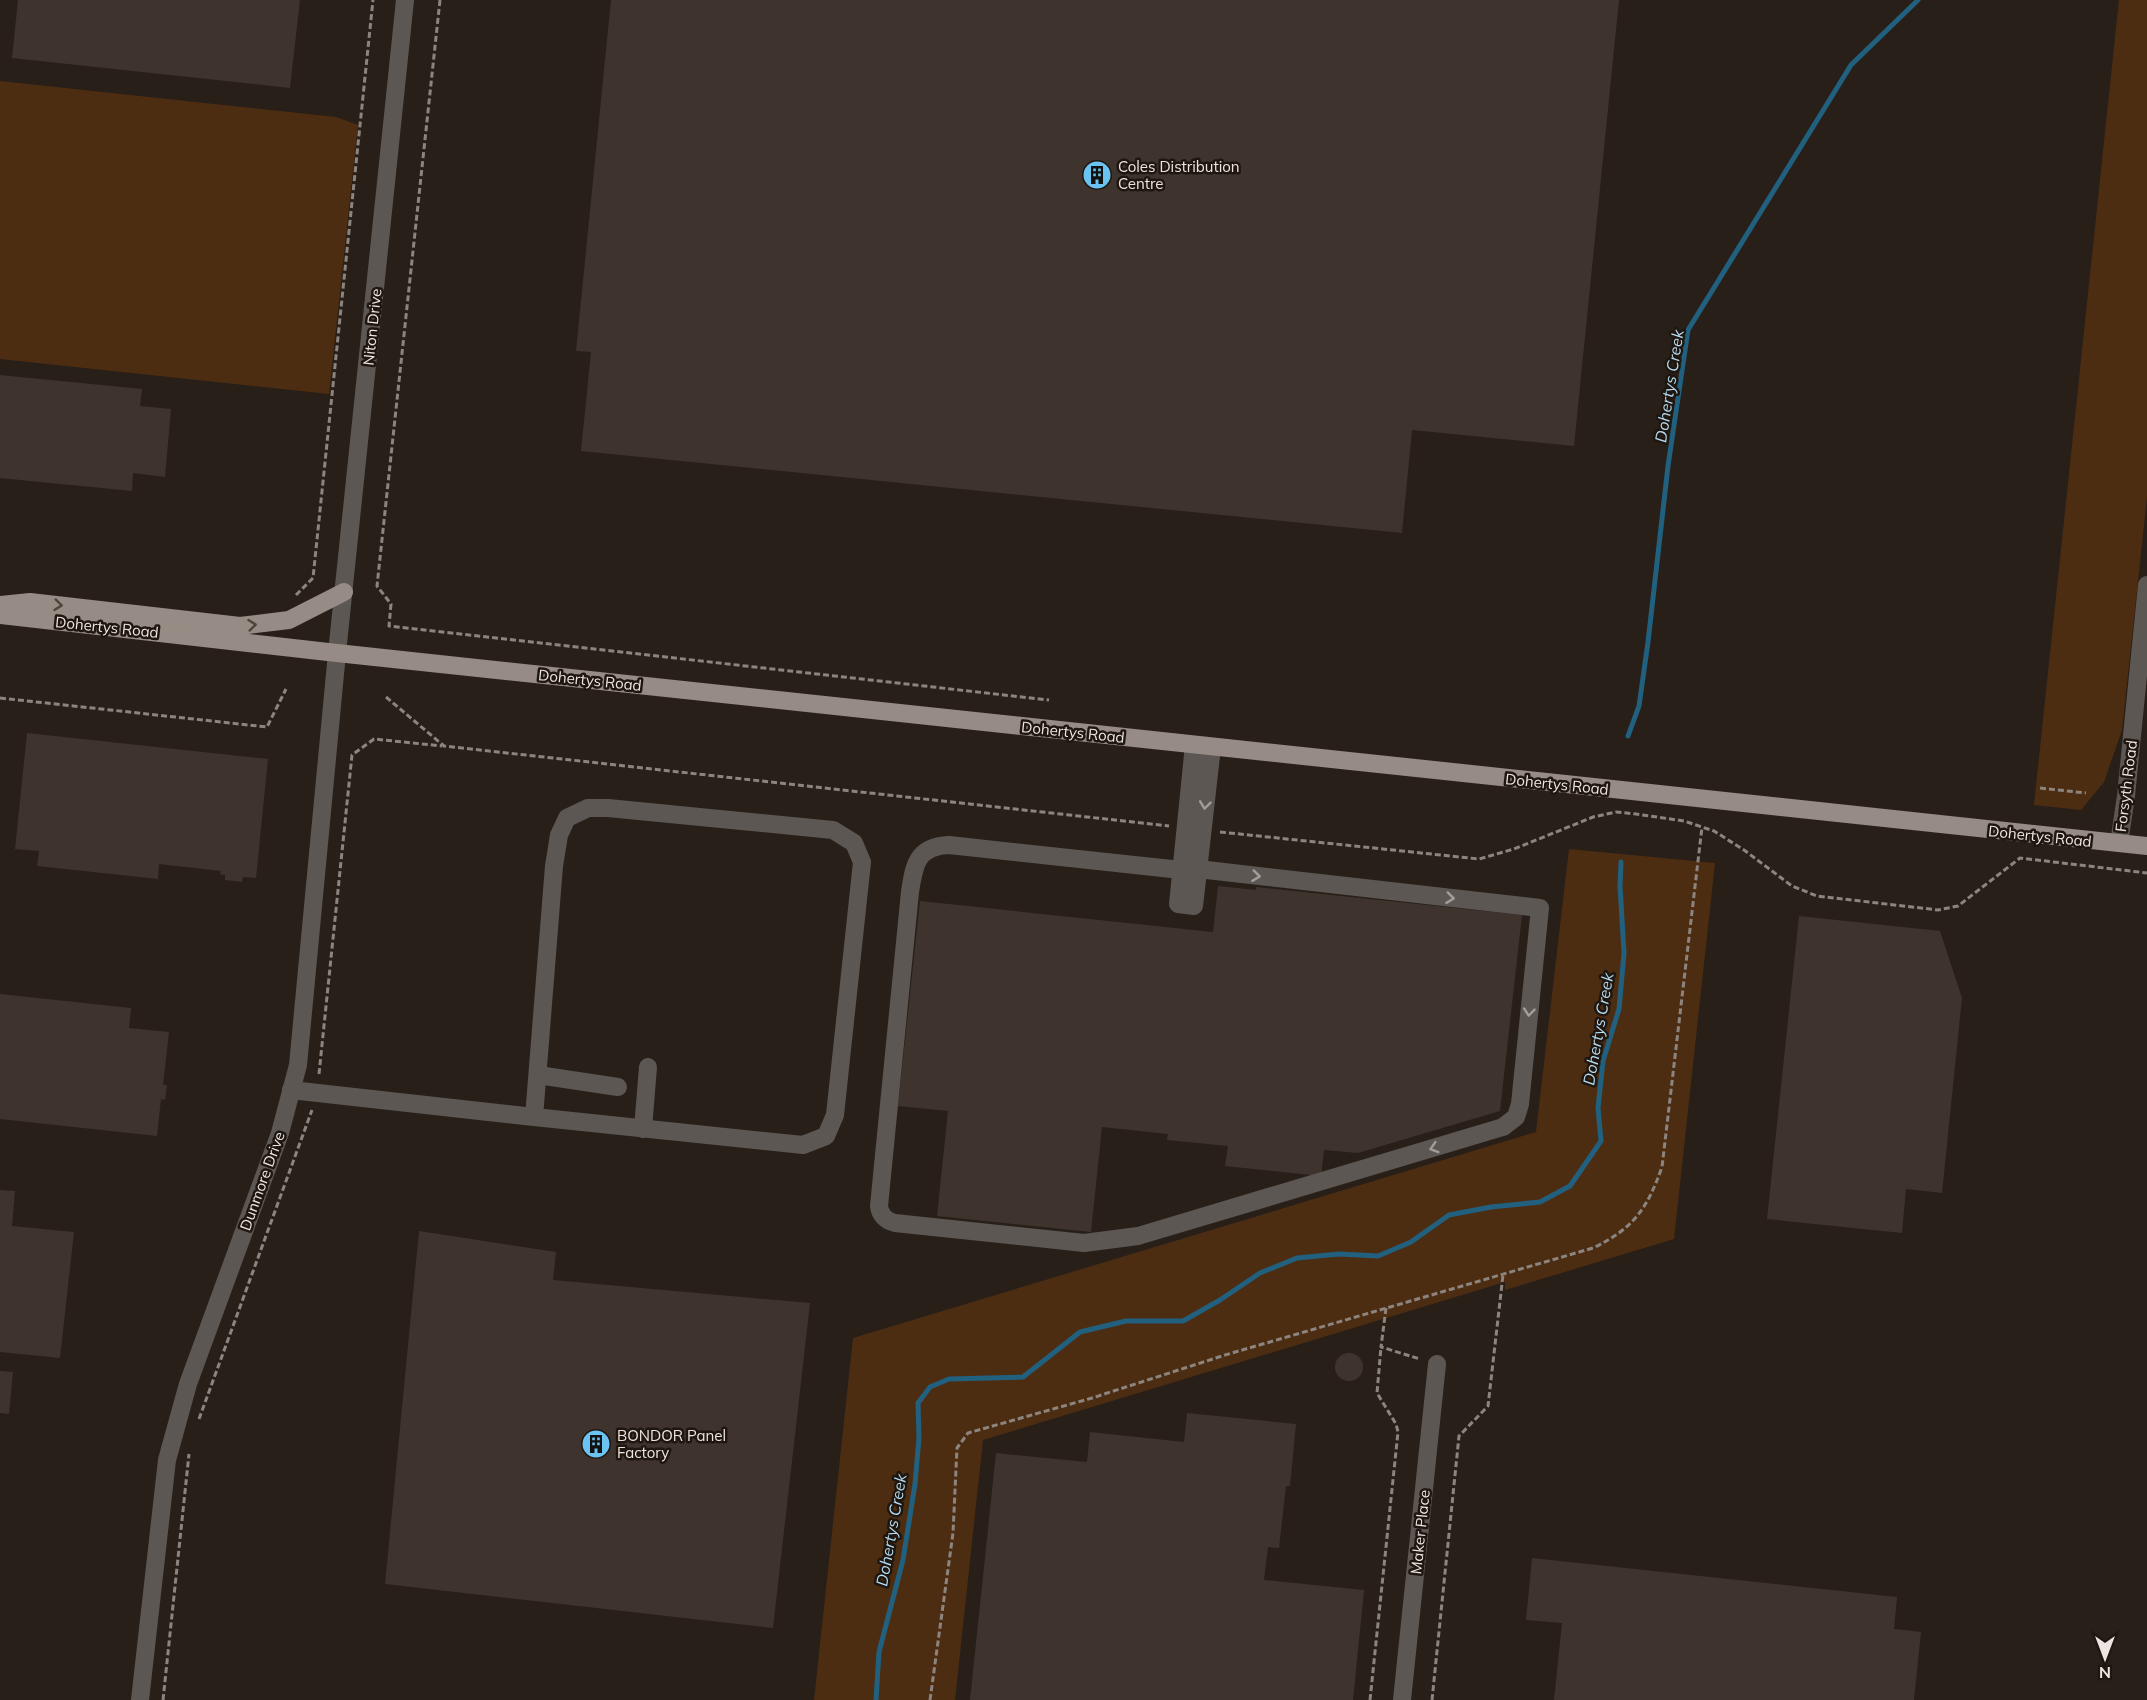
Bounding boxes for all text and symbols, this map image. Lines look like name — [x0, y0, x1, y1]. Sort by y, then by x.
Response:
place label: Coles Distribution Centre — [1118, 157, 1240, 193]
building icon: Coles Distribution Centre — [1081, 159, 1113, 191]
street label: Niton Drive — [359, 287, 385, 367]
water label: Dohertys Creek — [1650, 327, 1688, 444]
one-way arrow — [54, 598, 63, 611]
street label: Dohertys Road — [54, 612, 160, 642]
one-way arrow — [247, 619, 256, 631]
street label: Dohertys Road — [537, 665, 643, 695]
street label: Dohertys Road — [1020, 717, 1126, 747]
street label: Forsyth Road — [2111, 739, 2141, 833]
street label: Dohertys Road — [1504, 769, 1610, 799]
one-way arrow — [1200, 801, 1212, 810]
street label: Dohertys Road — [1987, 821, 2093, 851]
one-way arrow — [1252, 869, 1261, 882]
one-way arrow — [1445, 891, 1455, 904]
water label: Dohertys Creek — [1578, 970, 1618, 1087]
one-way arrow — [1524, 1007, 1536, 1016]
street label: Dunmore Drive — [235, 1129, 289, 1233]
one-way arrow — [1429, 1141, 1440, 1153]
place label: BONDOR Panel Factory — [617, 1426, 726, 1462]
building icon: BONDOR Panel Factory — [580, 1428, 612, 1460]
water label: Dohertys Creek — [871, 1471, 911, 1588]
street label: Maker Place — [1406, 1489, 1434, 1575]
north arrow — [2075, 1628, 2135, 1688]
text: N — [2099, 1663, 2111, 1683]

